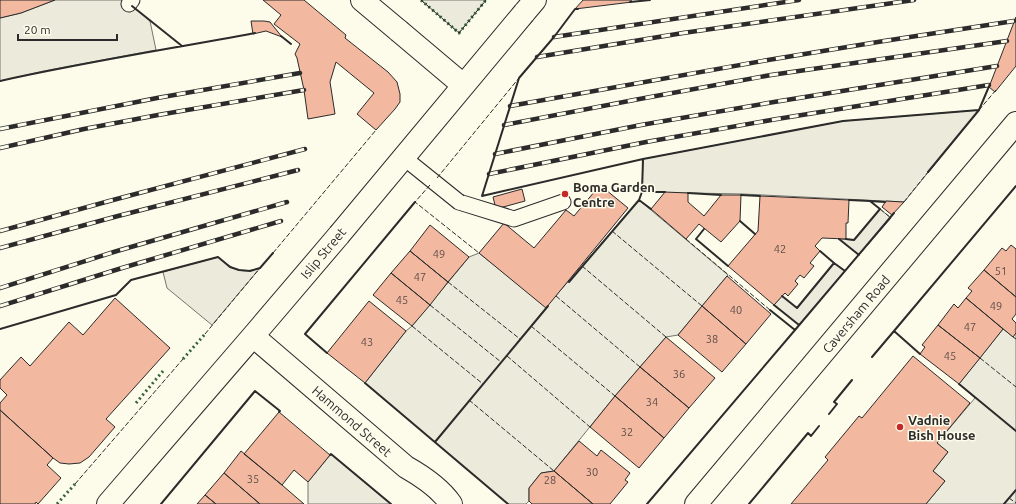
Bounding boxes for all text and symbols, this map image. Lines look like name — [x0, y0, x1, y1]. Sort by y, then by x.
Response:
scale bar — [18, 16, 117, 42]
text: 20 m — [24, 23, 51, 36]
place label: Boma Garden Centre — [573, 180, 655, 209]
marker: Boma Garden Centre — [560, 189, 570, 199]
street label: Islip Street — [298, 225, 348, 281]
house number: 42 — [774, 243, 786, 255]
house number: 49 — [433, 248, 445, 260]
house number: 51 — [995, 265, 1007, 277]
house number: 47 — [414, 271, 426, 283]
street label: Caversham Road — [819, 272, 893, 356]
house number: 45 — [396, 294, 408, 306]
house number: 49 — [990, 300, 1002, 312]
house number: 40 — [730, 304, 742, 316]
house number: 47 — [964, 321, 976, 333]
house number: 38 — [706, 333, 718, 345]
house number: 43 — [361, 336, 373, 348]
house number: 45 — [944, 350, 956, 362]
house number: 36 — [673, 368, 685, 380]
street label: Hammond Street — [310, 383, 394, 459]
house number: 34 — [646, 396, 658, 408]
place label: Vadnie Bish House — [908, 413, 976, 442]
marker: Vadnie Bish House — [895, 422, 905, 432]
house number: 32 — [621, 426, 633, 438]
house number: 30 — [586, 466, 598, 478]
house number: 35 — [247, 473, 259, 485]
house number: 28 — [544, 474, 556, 486]

